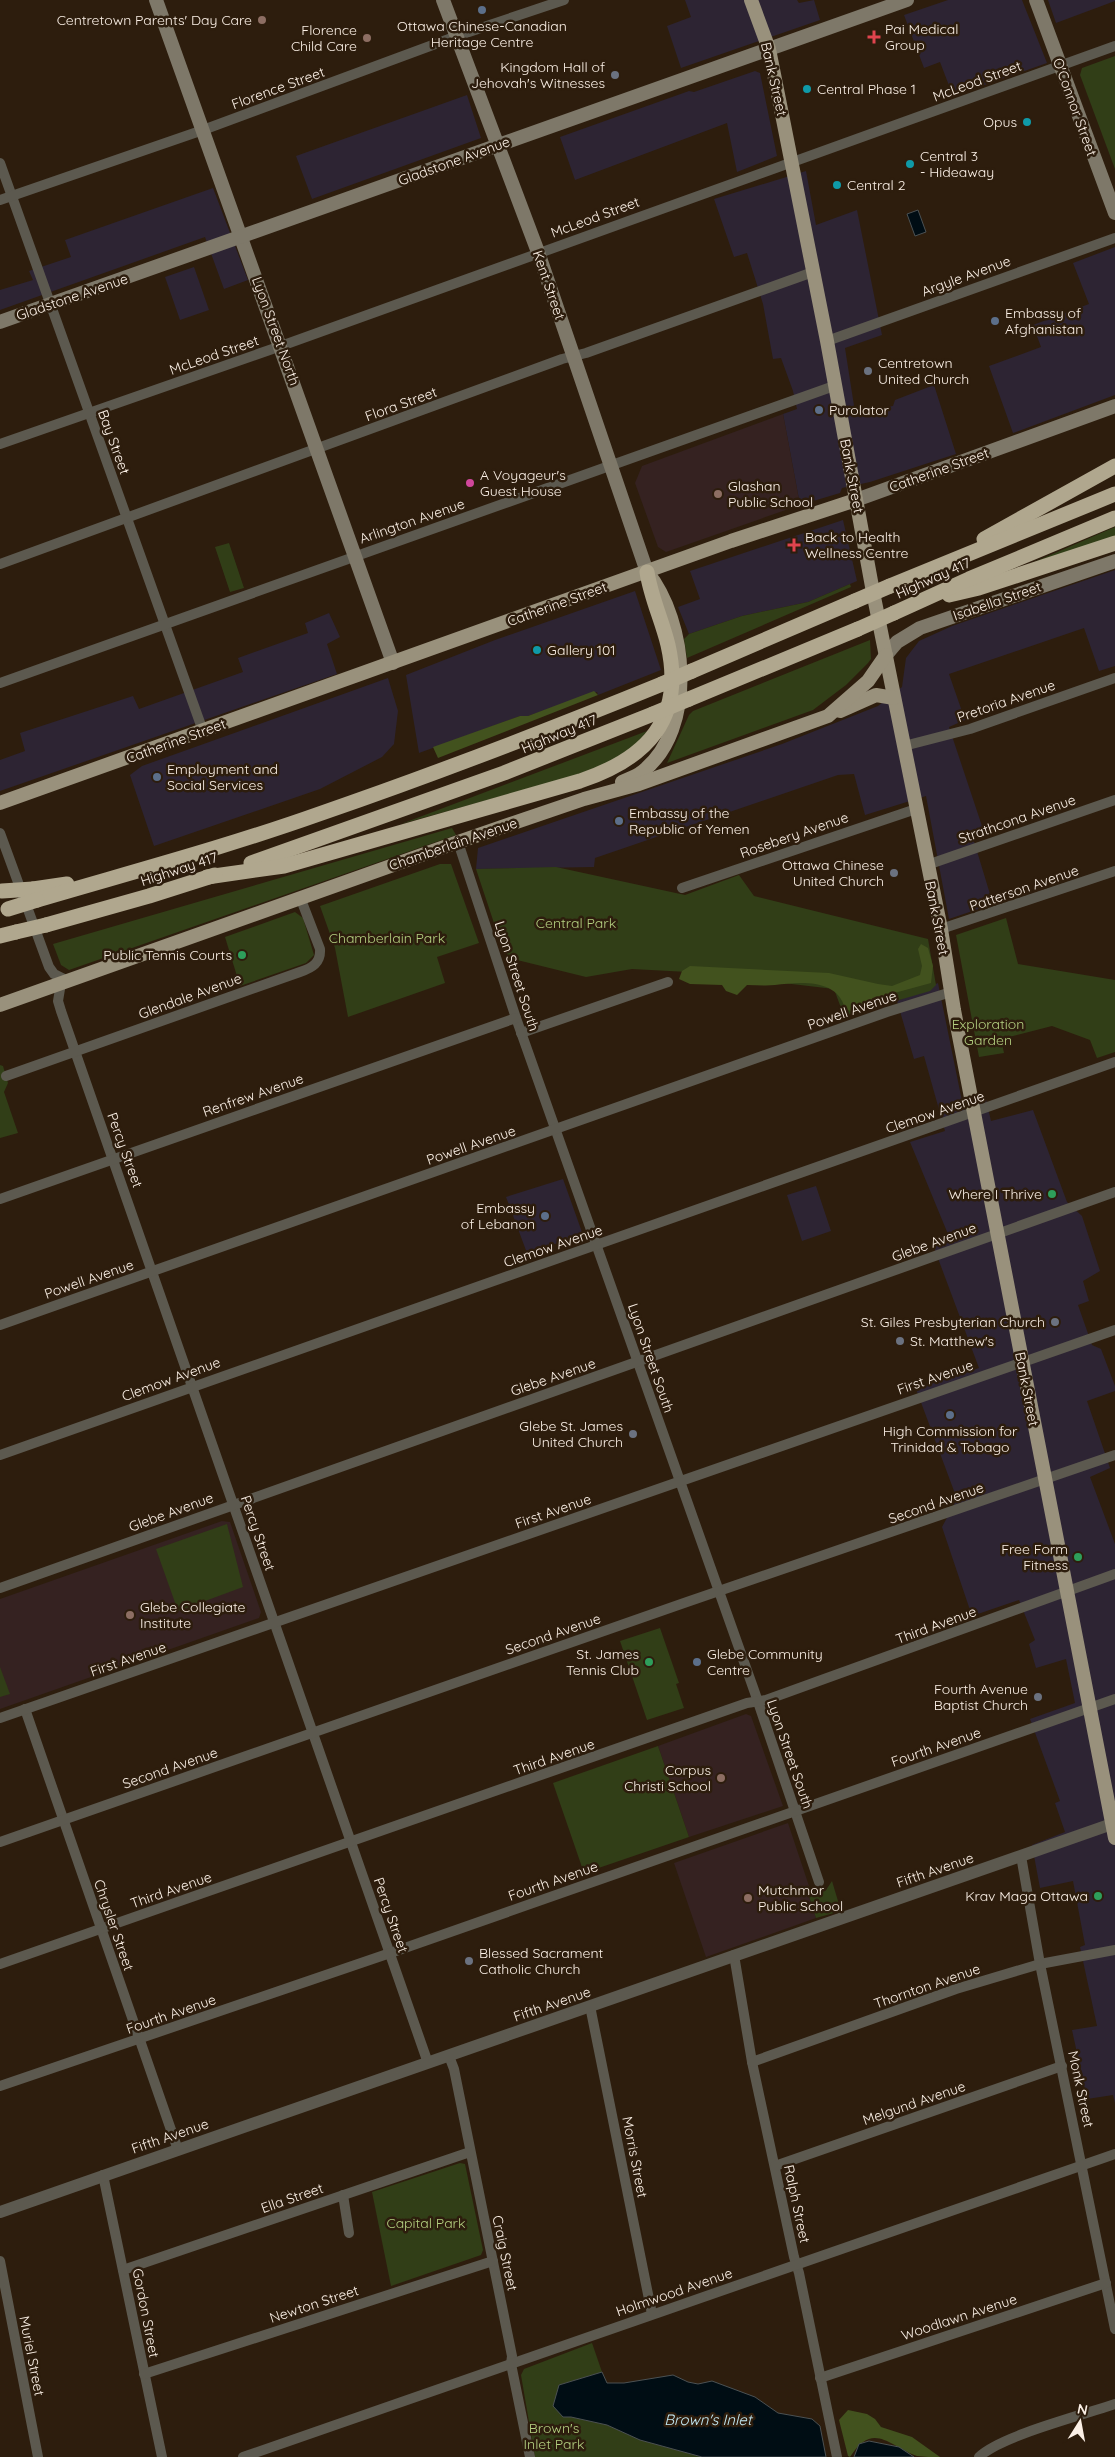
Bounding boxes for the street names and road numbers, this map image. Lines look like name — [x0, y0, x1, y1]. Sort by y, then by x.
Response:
street label: Bank Street — [757, 40, 791, 118]
street label: O'Connor Street — [1049, 55, 1101, 159]
street label: McLeod Street — [930, 57, 1024, 105]
street label: Florence Street — [229, 63, 327, 113]
street label: Gladstone Avenue — [396, 132, 512, 190]
street label: McLeod Street — [548, 193, 642, 241]
street label: Kent Street — [529, 248, 569, 322]
street label: Argyle Avenue — [919, 252, 1013, 300]
street label: Gladstone Avenue — [14, 269, 130, 325]
street label: Lyon Street North — [248, 274, 304, 388]
street label: McLeod Street — [167, 331, 261, 379]
street label: Flora Street — [363, 383, 440, 425]
street label: Bay Street — [94, 407, 134, 477]
street label: Bank Street — [836, 437, 868, 515]
street label: Catherine Street — [887, 444, 992, 496]
street label: Arlington Avenue — [357, 494, 467, 547]
street label: Highway 417 — [893, 553, 973, 603]
street label: Isabella Street — [951, 577, 1044, 624]
street label: Catherine Street — [505, 578, 610, 630]
street label: Pretoria Avenue — [954, 676, 1058, 726]
street label: Highway 417 — [518, 711, 600, 757]
street label: Catherine Street — [124, 715, 229, 767]
street label: Strathcona Avenue — [956, 790, 1078, 848]
street label: Rosebery Avenue — [737, 808, 851, 862]
street label: Chamberlain Avenue — [386, 814, 520, 874]
street label: Highway 417 — [138, 848, 220, 890]
street label: Patterson Avenue — [967, 861, 1081, 915]
street label: Bank Street — [921, 879, 953, 957]
street label: Lyon Street South — [491, 919, 543, 1033]
street label: Glendale Avenue — [136, 969, 244, 1023]
street label: Powell Avenue — [805, 986, 899, 1034]
street label: Renfrew Avenue — [200, 1069, 306, 1121]
street label: Clemow Avenue — [883, 1087, 987, 1137]
street label: Percy Street — [103, 1110, 147, 1190]
street label: Powell Avenue — [424, 1121, 518, 1169]
street label: Glebe Avenue — [889, 1218, 979, 1266]
street label: Clemow Avenue — [501, 1221, 605, 1271]
street label: Powell Avenue — [42, 1255, 136, 1303]
street label: Lyon Street South — [624, 1301, 678, 1415]
street label: Bank Street — [1011, 1350, 1043, 1428]
street label: Clemow Avenue — [119, 1353, 223, 1405]
street label: Glebe Avenue — [508, 1354, 598, 1400]
street label: First Avenue — [895, 1356, 976, 1398]
street label: Second Avenue — [886, 1478, 986, 1528]
street label: Glebe Avenue — [126, 1488, 216, 1536]
street label: First Avenue — [513, 1490, 594, 1532]
street label: Percy Street — [237, 1493, 279, 1573]
street label: Third Avenue — [893, 1602, 979, 1648]
street label: Second Avenue — [503, 1609, 603, 1659]
street label: First Avenue — [88, 1638, 169, 1680]
street label: Lyon Street South — [763, 1697, 817, 1811]
street label: Fourth Avenue — [889, 1723, 983, 1771]
street label: Third Avenue — [511, 1735, 597, 1779]
street label: Second Avenue — [120, 1743, 220, 1793]
street label: Fifth Avenue — [894, 1848, 976, 1892]
street label: Fourth Avenue — [506, 1857, 600, 1905]
street label: Third Avenue — [128, 1868, 214, 1912]
street label: Percy Street — [370, 1875, 412, 1955]
street label: Chrysler Street — [90, 1877, 138, 1973]
street label: Thornton Avenue — [871, 1959, 983, 2013]
street label: Fifth Avenue — [511, 1982, 593, 2026]
street label: Fourth Avenue — [124, 1990, 218, 2038]
street label: Monk Street — [1064, 2049, 1098, 2129]
street label: Melgund Avenue — [860, 2077, 968, 2129]
street label: Fifth Avenue — [129, 2114, 211, 2158]
street label: Morris Street — [618, 2115, 652, 2199]
street label: Ralph Street — [780, 2163, 814, 2245]
street label: Ella Street — [258, 2179, 326, 2217]
street label: Craig Street — [488, 2214, 522, 2293]
street label: Holmwood Avenue — [613, 2264, 735, 2320]
street label: Gordon Street — [129, 2267, 164, 2359]
street label: Newton Street — [267, 2281, 361, 2327]
street label: Woodlawn Avenue — [899, 2290, 1019, 2344]
street label: Muriel Street — [15, 2314, 49, 2398]

